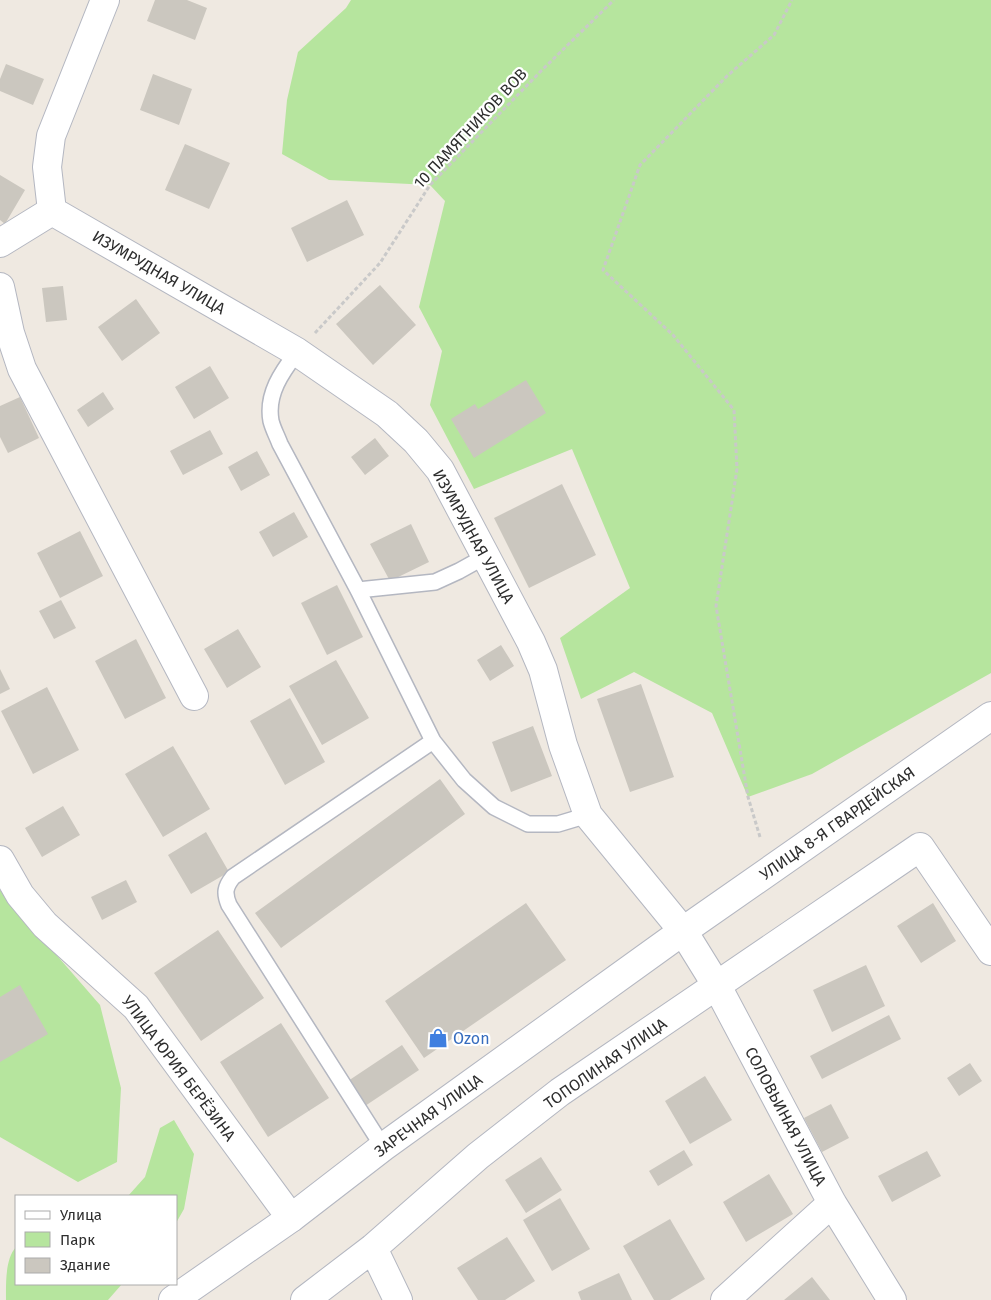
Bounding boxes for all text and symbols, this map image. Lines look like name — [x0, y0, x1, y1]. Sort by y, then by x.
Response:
street label: 10 ПАМЯТНИКОВ ВОВ — [410, 64, 531, 192]
street label: ИЗУМРУДНАЯ УЛИЦА — [89, 227, 229, 319]
street label: ИЗУМРУДНАЯ УЛИЦА — [429, 466, 519, 607]
street label: УЛИЦА 8-Я ГВАРДЕЙСКАЯ — [756, 763, 918, 884]
street label: УЛИЦА ЮРИЯ БЕРЁЗИНА — [118, 992, 240, 1145]
street label: ТОПОЛИНАЯ УЛИЦА — [540, 1013, 671, 1113]
shop icon: Ozon — [427, 1027, 449, 1049]
place label: Ozon — [453, 1029, 490, 1048]
street label: СОЛОВЬИНАЯ УЛИЦА — [741, 1044, 831, 1190]
street label: ЗАРЕЧНАЯ УЛИЦА — [371, 1069, 487, 1161]
legend — [15, 1195, 178, 1285]
text: Улица — [60, 1206, 102, 1224]
text: Парк — [60, 1231, 95, 1249]
text: Здание — [60, 1256, 110, 1274]

